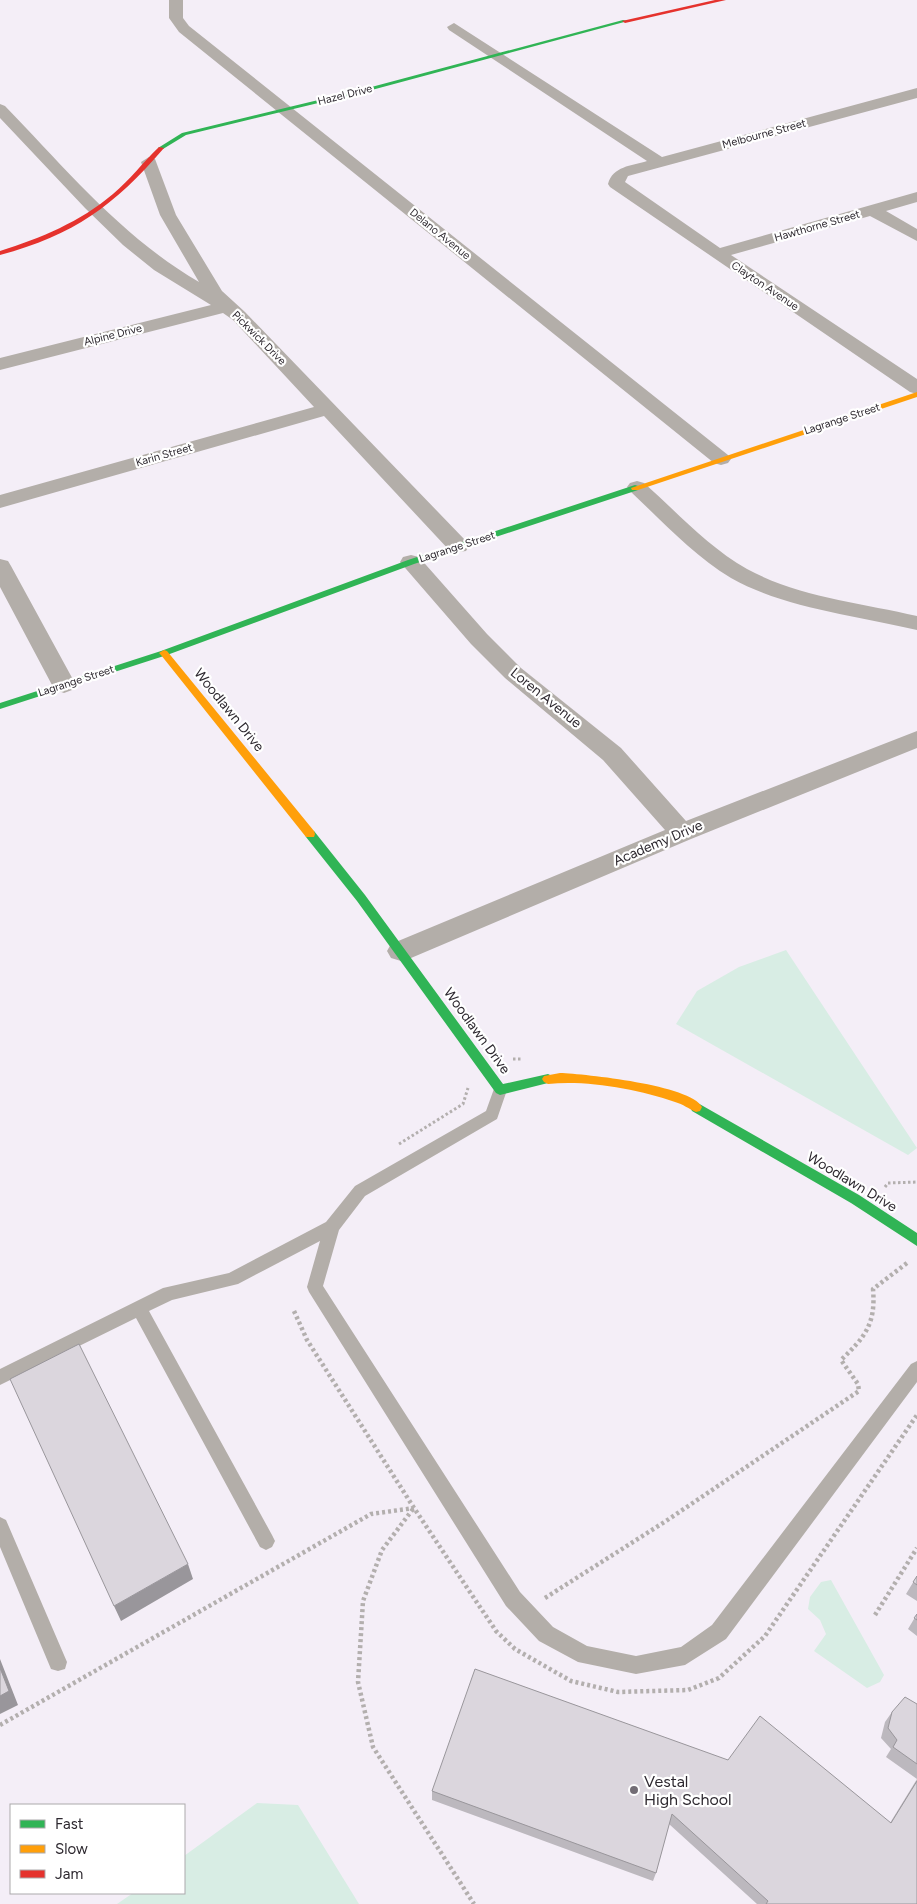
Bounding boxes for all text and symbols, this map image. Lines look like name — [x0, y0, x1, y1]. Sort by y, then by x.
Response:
street label: Hazel Drive — [316, 82, 374, 108]
street label: Melbourne Street — [721, 117, 807, 151]
street label: Delano Avenue — [407, 206, 473, 262]
street label: Hawthorne Street — [773, 208, 861, 244]
street label: Clayton Avenue — [729, 259, 801, 313]
street label: Pickwick Drive — [229, 308, 289, 368]
street label: Alpine Drive — [83, 322, 143, 348]
street label: Lagrange Street — [802, 401, 882, 437]
street label: Karin Street — [134, 441, 194, 469]
street label: Lagrange Street — [417, 529, 497, 565]
street label: Lagrange Street — [36, 663, 116, 699]
street label: Loren Avenue — [507, 664, 585, 732]
street label: Woodlawn Drive — [190, 665, 268, 755]
street label: Academy Drive — [611, 816, 705, 869]
street label: Woodlawn Drive — [440, 985, 514, 1078]
street label: Woodlawn Drive — [804, 1148, 900, 1216]
place label: Vestal High School — [644, 1772, 732, 1809]
marker: Vestal High School — [628, 1784, 640, 1796]
legend — [10, 1804, 185, 1894]
text: Fast — [55, 1815, 84, 1833]
text: Slow — [55, 1840, 88, 1858]
text: Jam — [55, 1865, 83, 1883]

